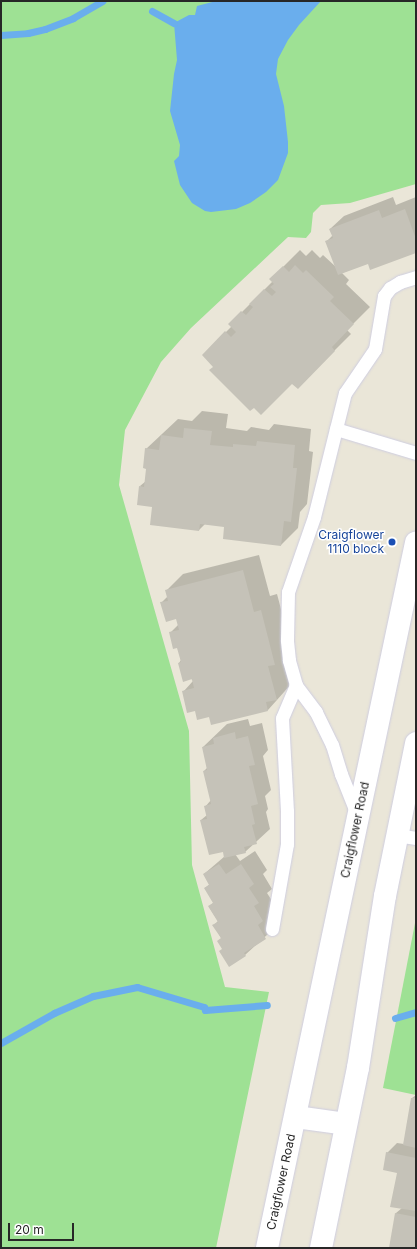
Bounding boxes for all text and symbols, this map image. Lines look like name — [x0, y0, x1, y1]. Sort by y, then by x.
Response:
place label: Craigflower 1110 block — [318, 528, 384, 556]
marker: Craigflower 1110 block — [387, 537, 397, 547]
street label: Craigflower Road — [338, 781, 372, 879]
street label: Craigflower Road — [264, 1133, 298, 1231]
scale bar — [10, 1215, 76, 1241]
text: 20 m — [15, 1222, 44, 1237]

